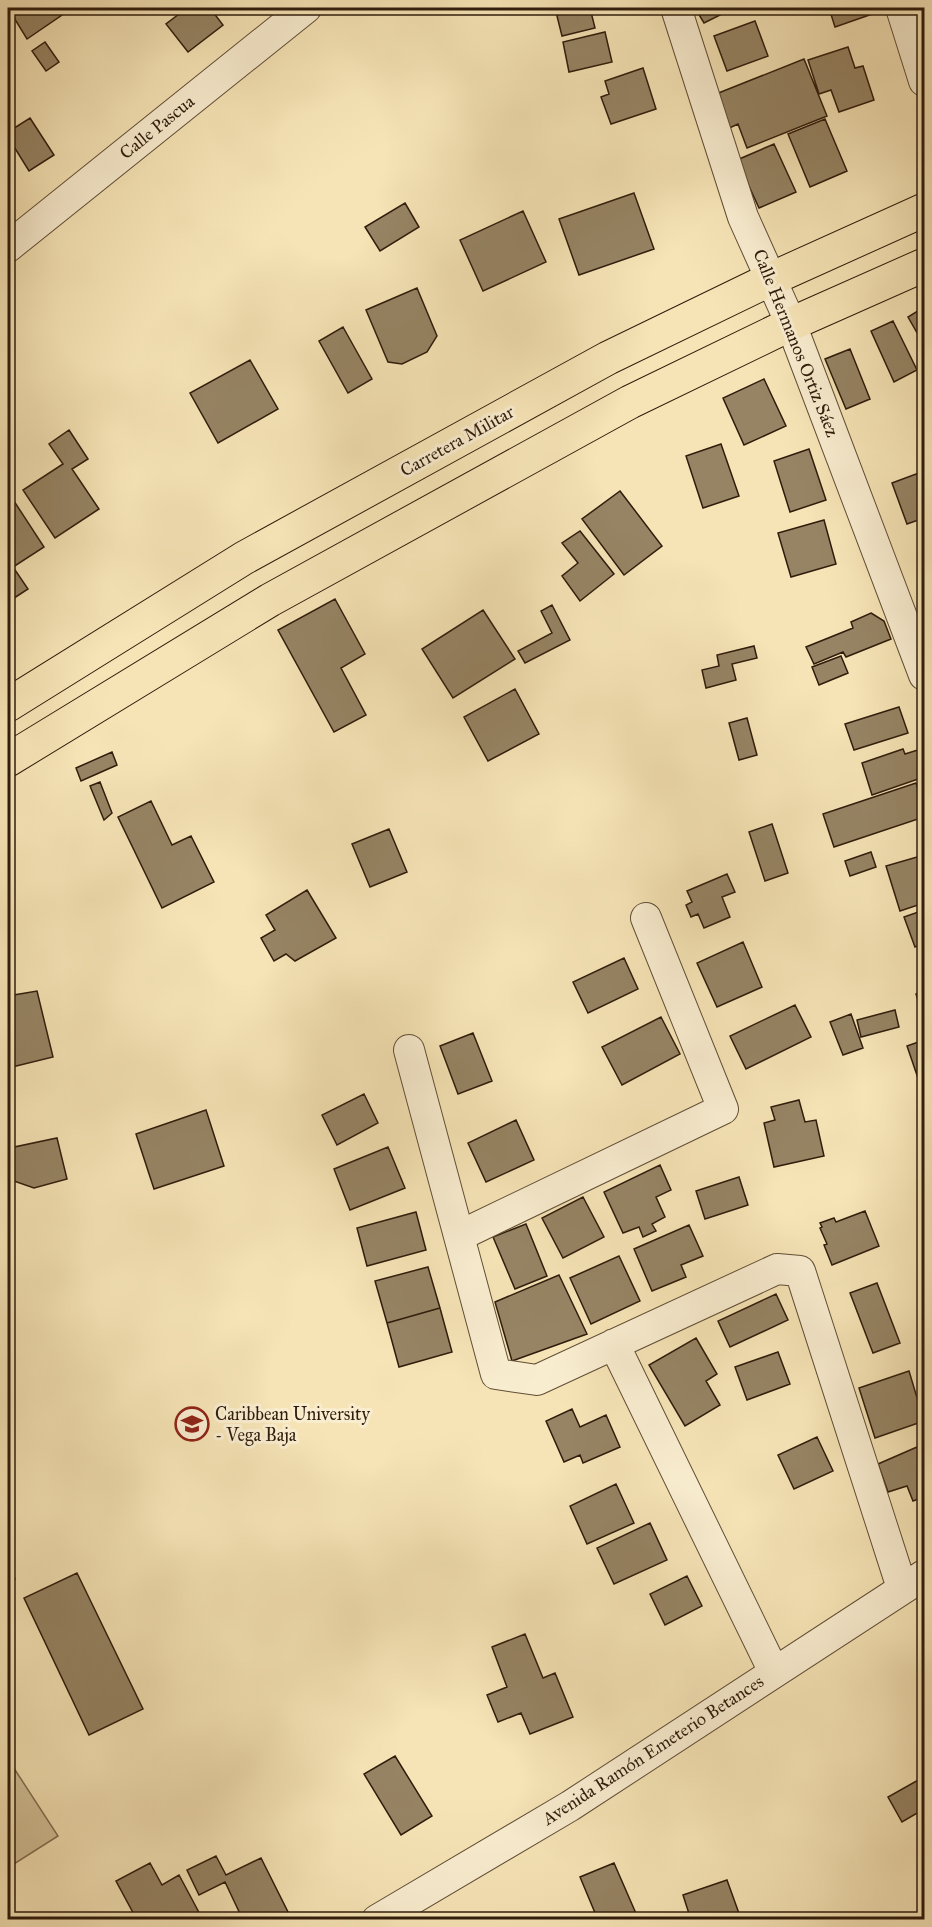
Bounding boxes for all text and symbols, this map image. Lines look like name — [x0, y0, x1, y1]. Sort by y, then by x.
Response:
street label: Calle Pascua — [115, 90, 199, 164]
street label: Calle Hermanos Ortiz Sáez — [748, 246, 844, 440]
street label: Carretera Militar — [396, 401, 518, 481]
place label: Caribbean University - Vega Baja — [215, 1403, 370, 1447]
school or university icon: Caribbean University - Vega Baja — [174, 1406, 210, 1442]
street label: Avenida Ramón Emeterio Betances — [537, 1670, 768, 1830]

